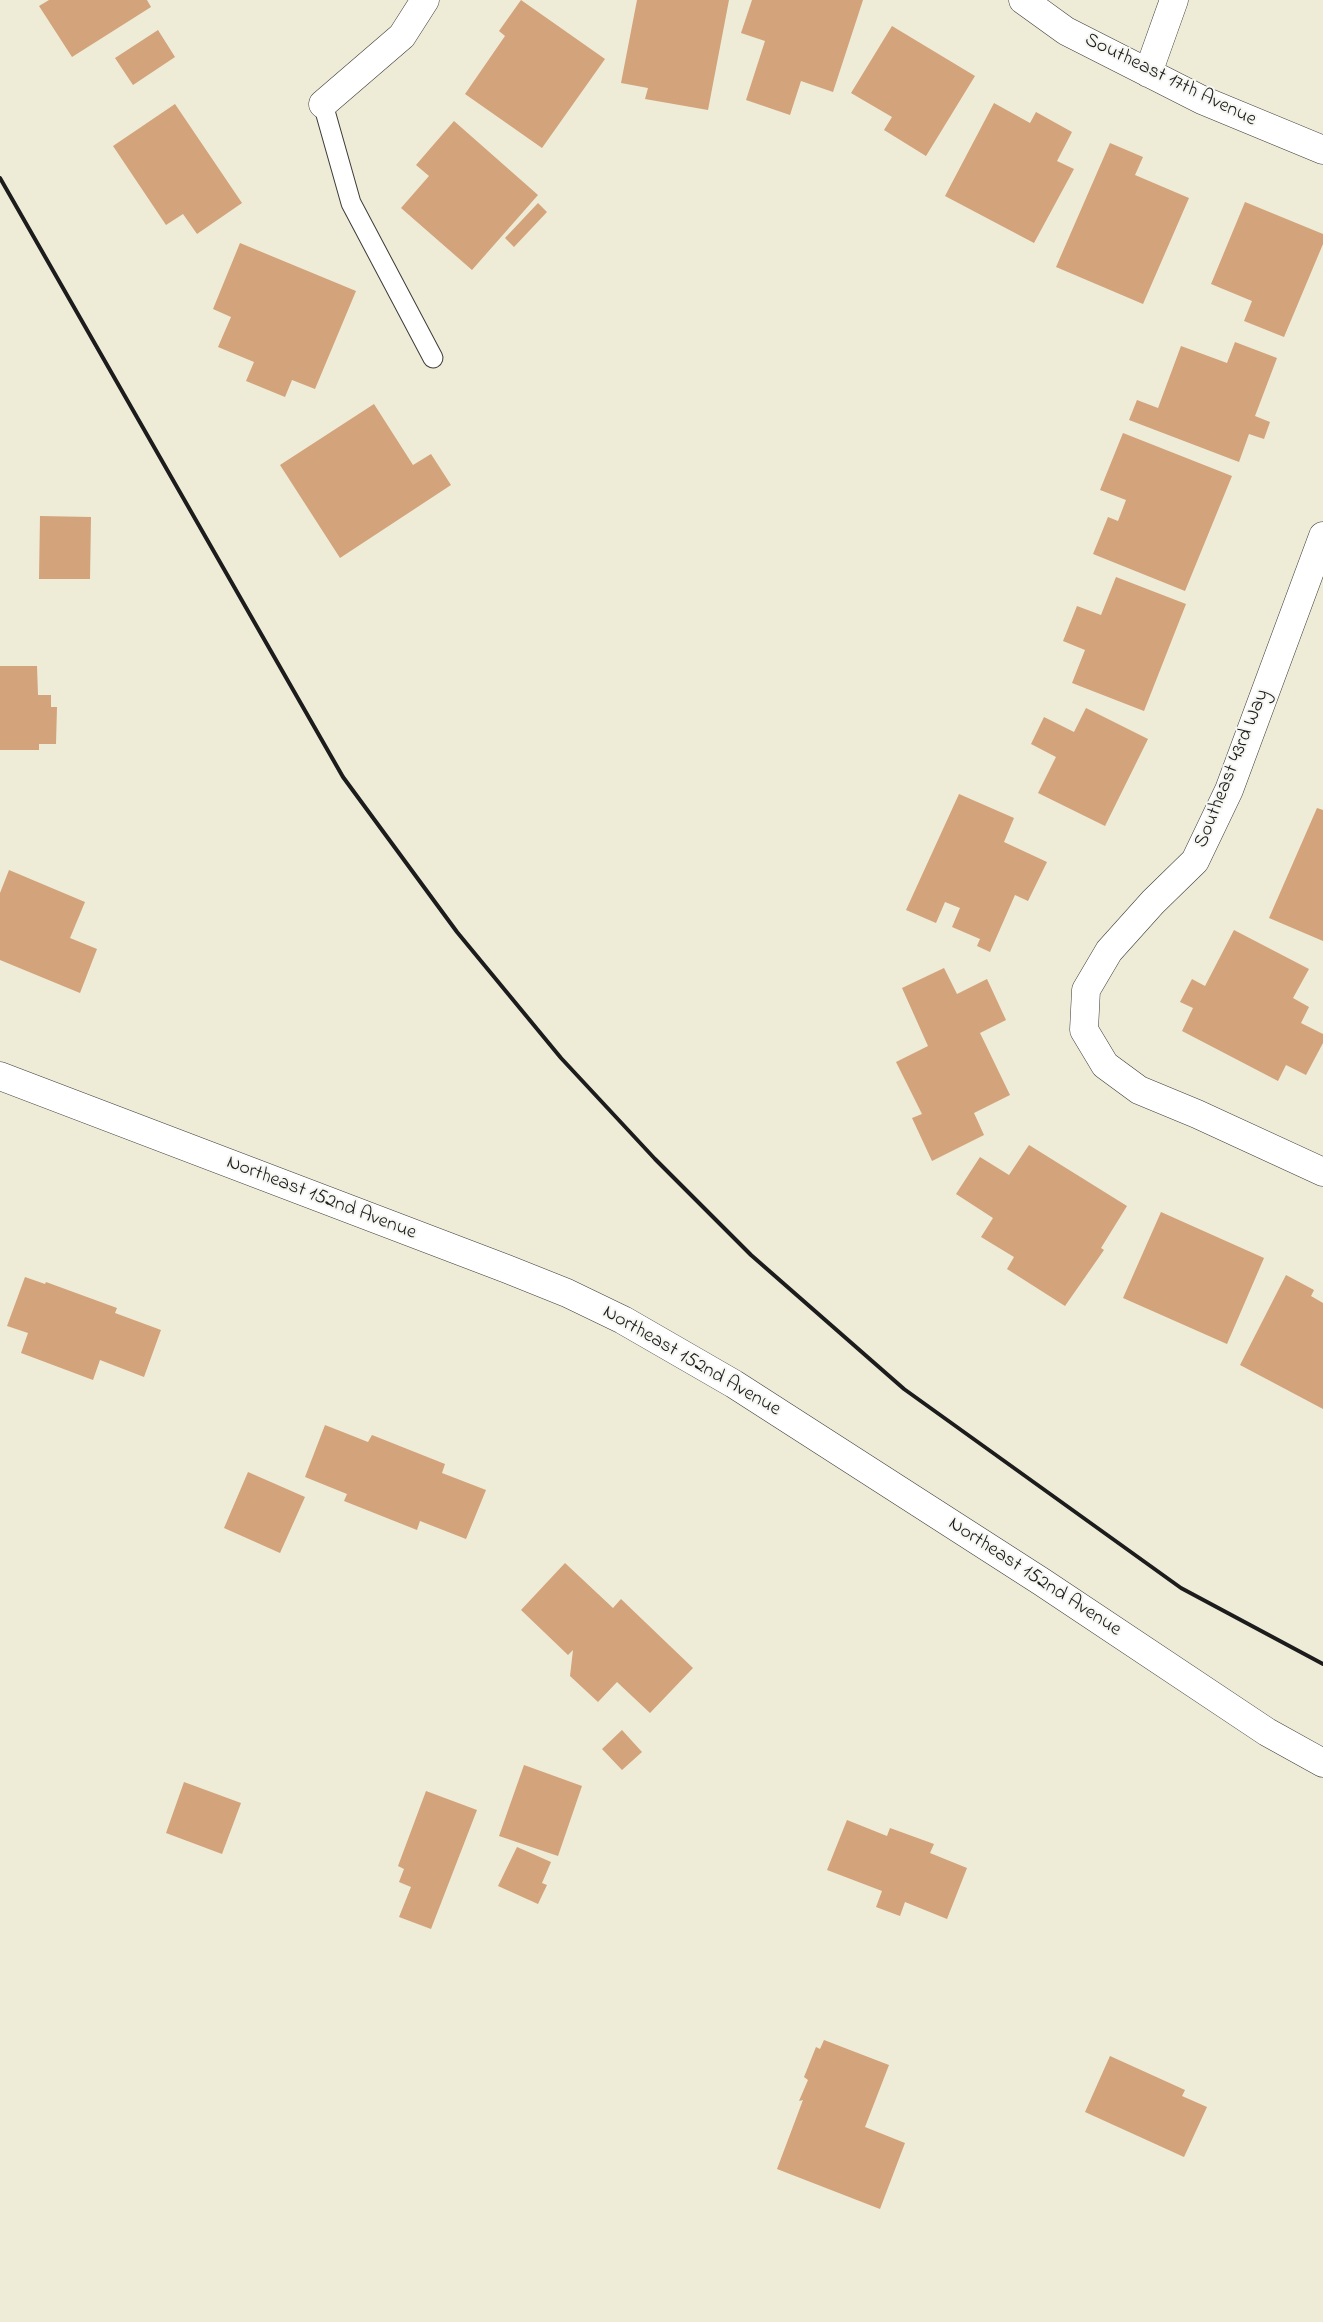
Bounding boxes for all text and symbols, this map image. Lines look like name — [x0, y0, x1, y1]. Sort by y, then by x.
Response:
street label: Southeast 17th Avenue — [1080, 29, 1260, 133]
street label: Southeast 43rd Way — [1190, 686, 1276, 852]
street label: Northeast 152nd Avenue — [223, 1152, 419, 1246]
street label: Northeast 152nd Avenue — [598, 1301, 784, 1423]
street label: Northeast 152nd Avenue — [943, 1513, 1125, 1643]

